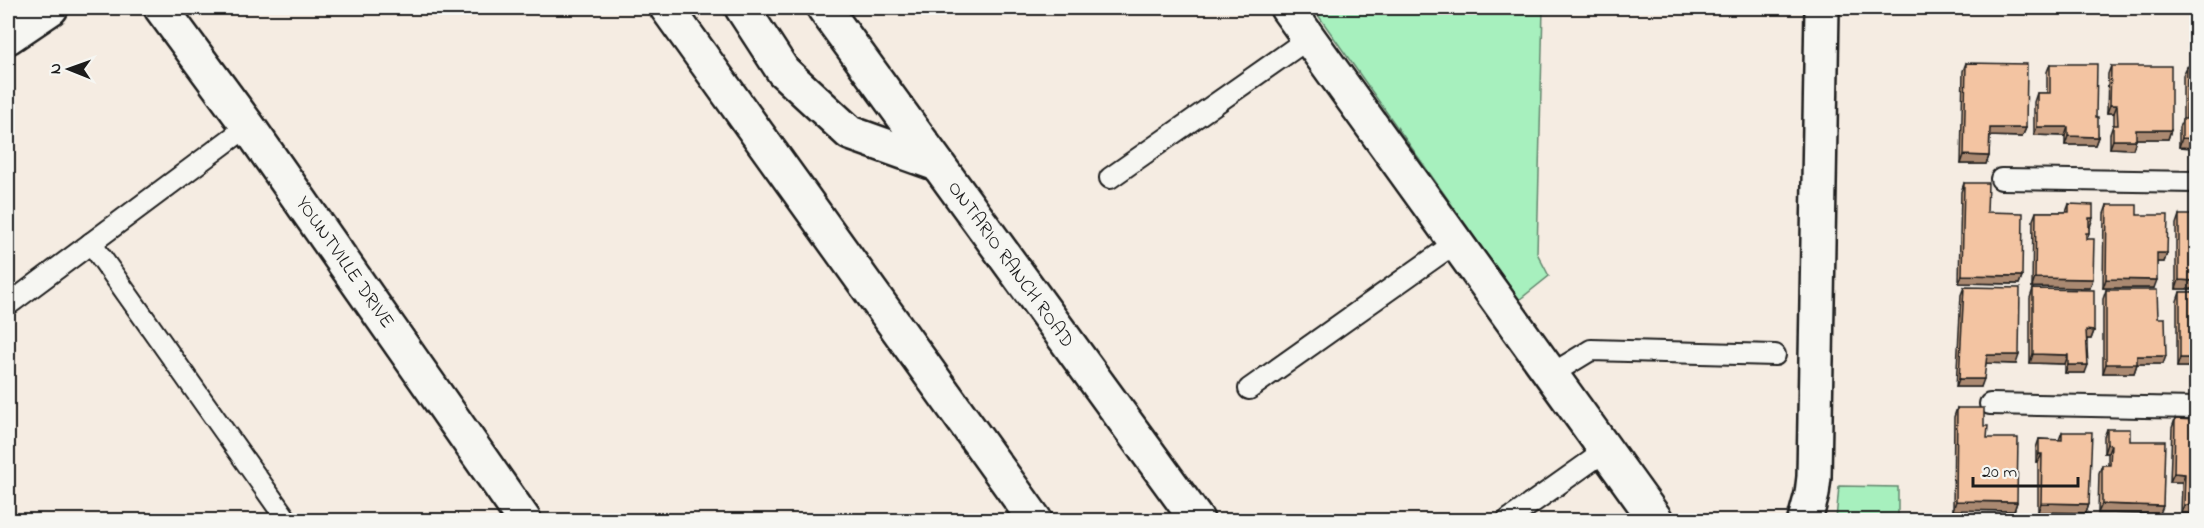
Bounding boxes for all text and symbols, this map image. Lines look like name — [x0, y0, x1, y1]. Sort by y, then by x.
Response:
north arrow — [39, 39, 99, 99]
text: N — [44, 63, 68, 74]
street label: ONTARIO RANCH ROAD — [939, 175, 1081, 355]
street label: YOUNTVILLE DRIVE — [288, 191, 400, 335]
scale bar — [1973, 450, 2078, 488]
text: 20 m — [1982, 460, 2017, 486]

